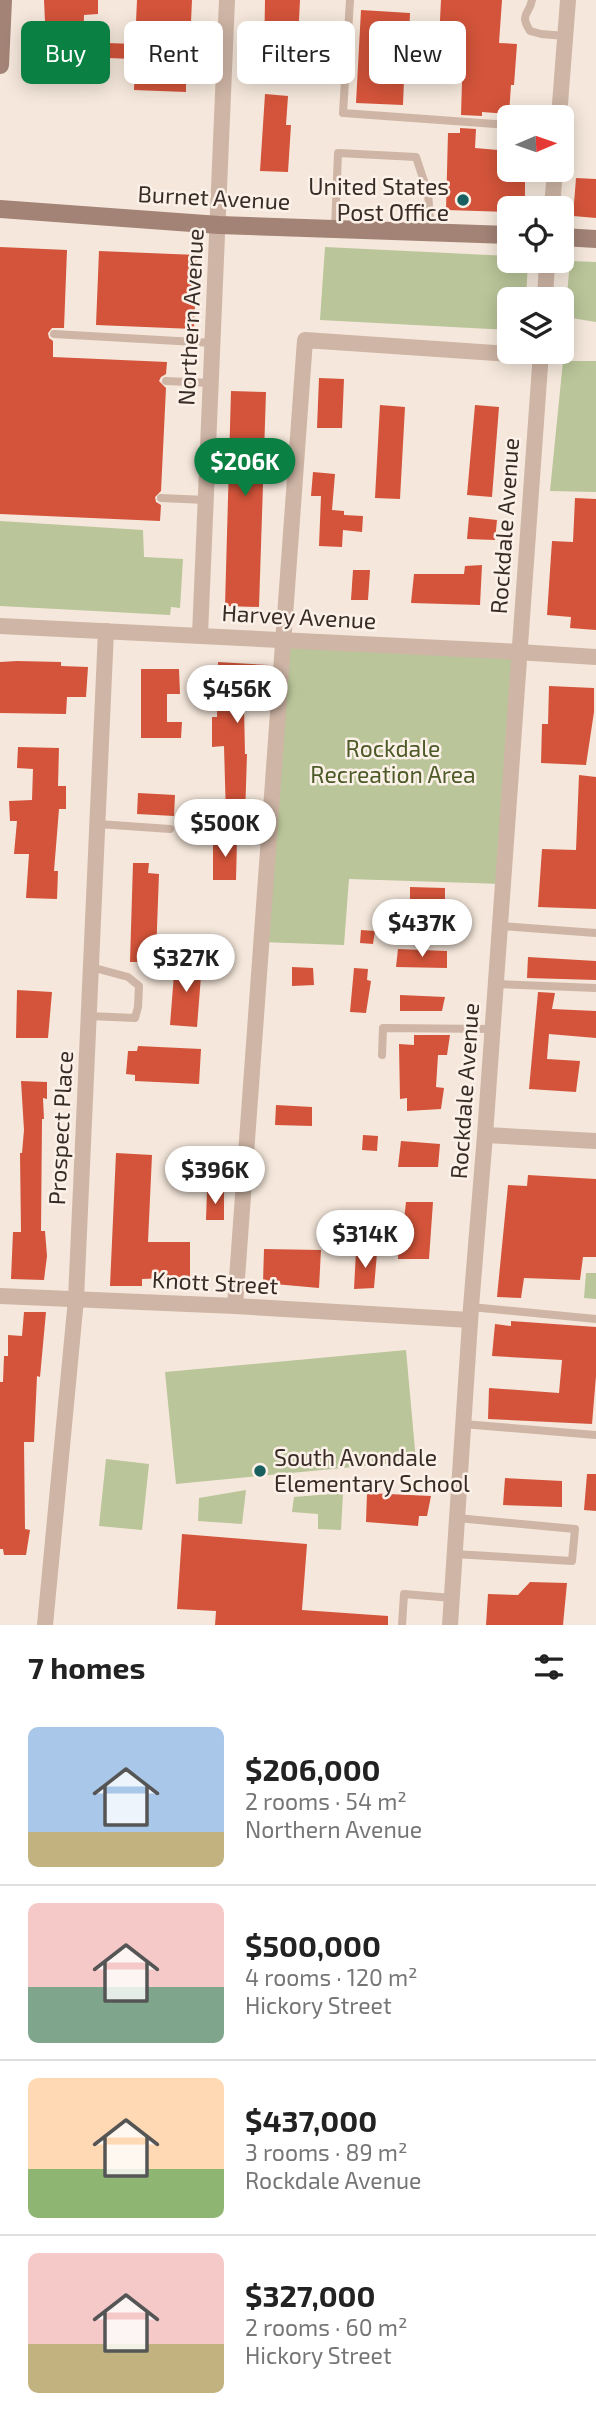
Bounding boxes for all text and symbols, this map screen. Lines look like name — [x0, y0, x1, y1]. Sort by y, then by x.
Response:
chip: Buy — [21, 21, 110, 84]
chip: Rent — [124, 21, 223, 84]
chip: Filters — [237, 21, 355, 84]
chip: New — [369, 21, 466, 84]
north arrow — [497, 105, 574, 182]
map controls — [497, 105, 574, 364]
place label: United States Post Office — [308, 172, 449, 226]
street label: Burnet Avenue — [137, 179, 291, 215]
marker: United States Post Office — [455, 192, 471, 208]
button: locate — [497, 196, 574, 273]
street label: Northern Avenue — [171, 228, 209, 406]
button: layers — [497, 287, 574, 364]
street label: Rockdale Avenue — [484, 437, 524, 615]
pin: $206K — [196, 438, 294, 498]
text: $206K — [210, 447, 280, 475]
street label: Harvey Avenue — [221, 598, 377, 634]
pin: $456K — [188, 666, 286, 725]
text: $456K — [203, 674, 271, 702]
park label: Rockdale Recreation Area — [310, 734, 476, 788]
pin: $500K — [176, 800, 274, 859]
text: $500K — [190, 808, 260, 836]
pin: $437K — [373, 900, 471, 959]
text: $437K — [388, 908, 456, 936]
pin: $327K — [137, 934, 235, 994]
text: $327K — [153, 943, 219, 971]
street label: Rockdale Avenue — [444, 1002, 484, 1180]
street label: Prospect Place — [42, 1050, 78, 1206]
pin: $396K — [166, 1146, 264, 1206]
text: $396K — [181, 1155, 249, 1183]
pin: $314K — [316, 1210, 414, 1270]
text: $314K — [332, 1219, 398, 1247]
street label: Knott Street — [151, 1265, 279, 1299]
place label: South Avondale Elementary School — [274, 1443, 470, 1497]
marker: South Avondale Elementary School — [252, 1463, 268, 1479]
icon: filters — [530, 1648, 568, 1686]
text: 7 homes — [28, 1649, 145, 1685]
text: $206,000 — [245, 1751, 381, 1787]
icon: home — [84, 1755, 168, 1839]
text: 2 rooms · 54 m² — [245, 1787, 407, 1815]
text: Northern Avenue — [245, 1815, 422, 1843]
text: $500,000 — [245, 1927, 381, 1963]
icon: home — [84, 1931, 168, 2015]
text: 4 rooms · 120 m² — [245, 1963, 418, 1991]
text: Hickory Street — [245, 1991, 392, 2019]
text: $437,000 — [245, 2102, 377, 2138]
icon: home — [84, 2106, 168, 2190]
text: 3 rooms · 89 m² — [245, 2138, 407, 2166]
text: Rockdale Avenue — [245, 2166, 421, 2194]
text: $327,000 — [245, 2277, 376, 2313]
icon: home — [84, 2281, 168, 2365]
text: 2 rooms · 60 m² — [245, 2313, 407, 2341]
text: Hickory Street — [245, 2341, 392, 2369]

